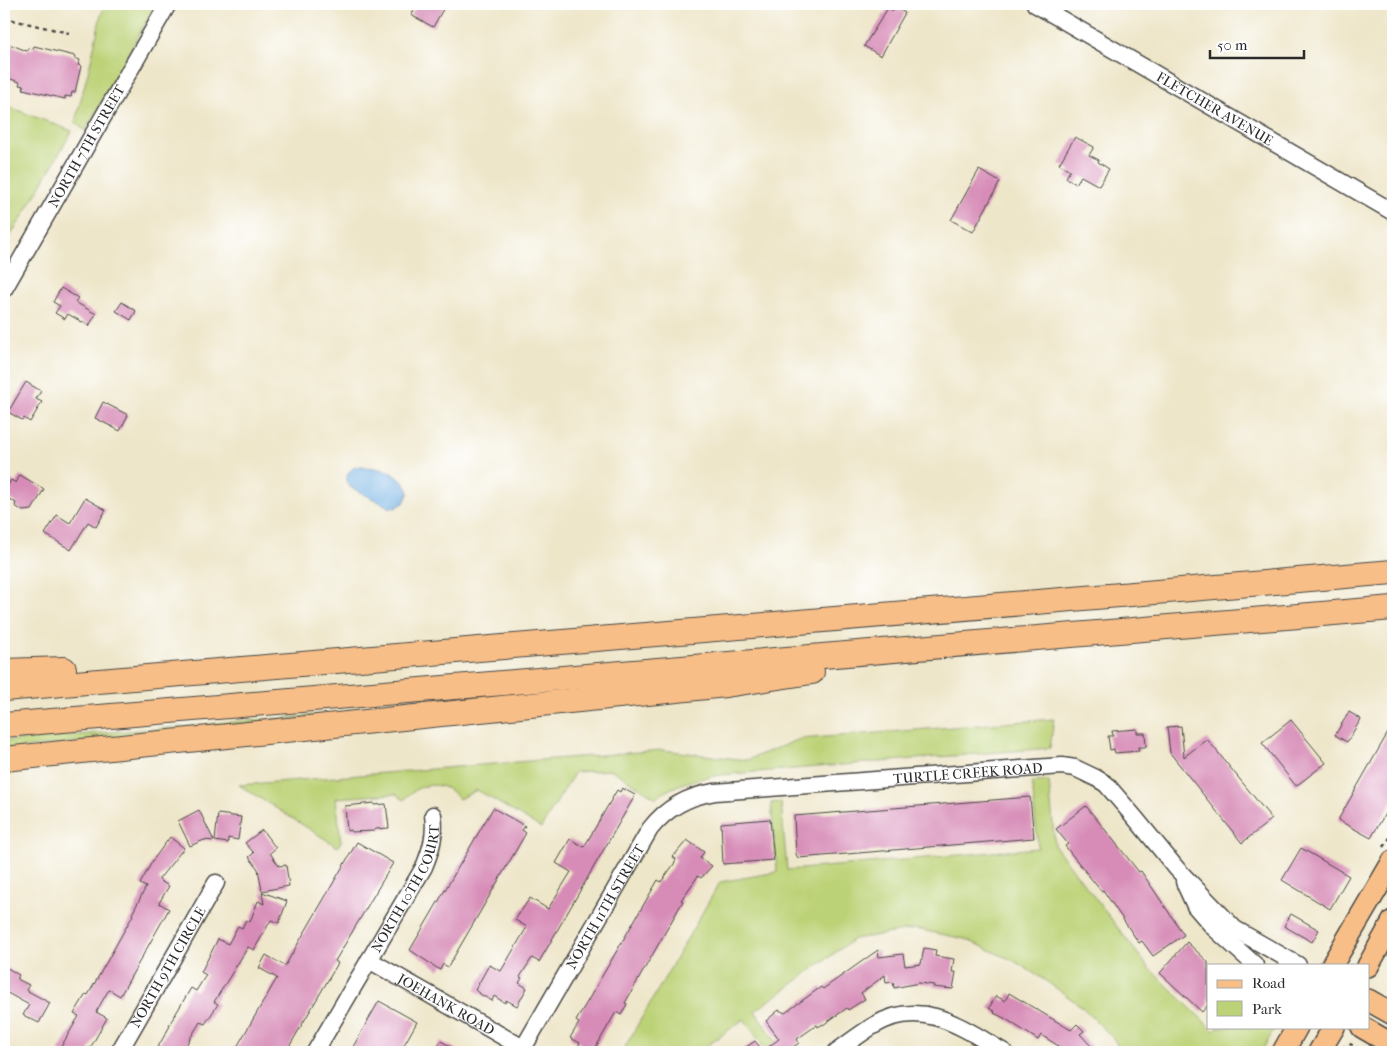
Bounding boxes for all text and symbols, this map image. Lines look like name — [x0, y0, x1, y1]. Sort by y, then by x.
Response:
scale bar — [1210, 28, 1303, 60]
text: 50 m — [1217, 36, 1248, 54]
street label: FLETCHER AVENUE — [1153, 68, 1277, 149]
street label: NORTH 7TH STREET — [44, 81, 128, 210]
street label: TURTLE CREEK ROAD — [893, 759, 1043, 787]
street label: NORTH 10TH COURT — [367, 824, 443, 955]
street label: NORTH 11TH STREET — [562, 841, 648, 972]
street label: NORTH 9TH CIRCLE — [126, 903, 209, 1030]
legend — [1207, 964, 1370, 1028]
street label: JOEHANK ROAD — [394, 969, 498, 1039]
text: Road — [1252, 974, 1286, 992]
text: Park — [1252, 1000, 1282, 1018]

